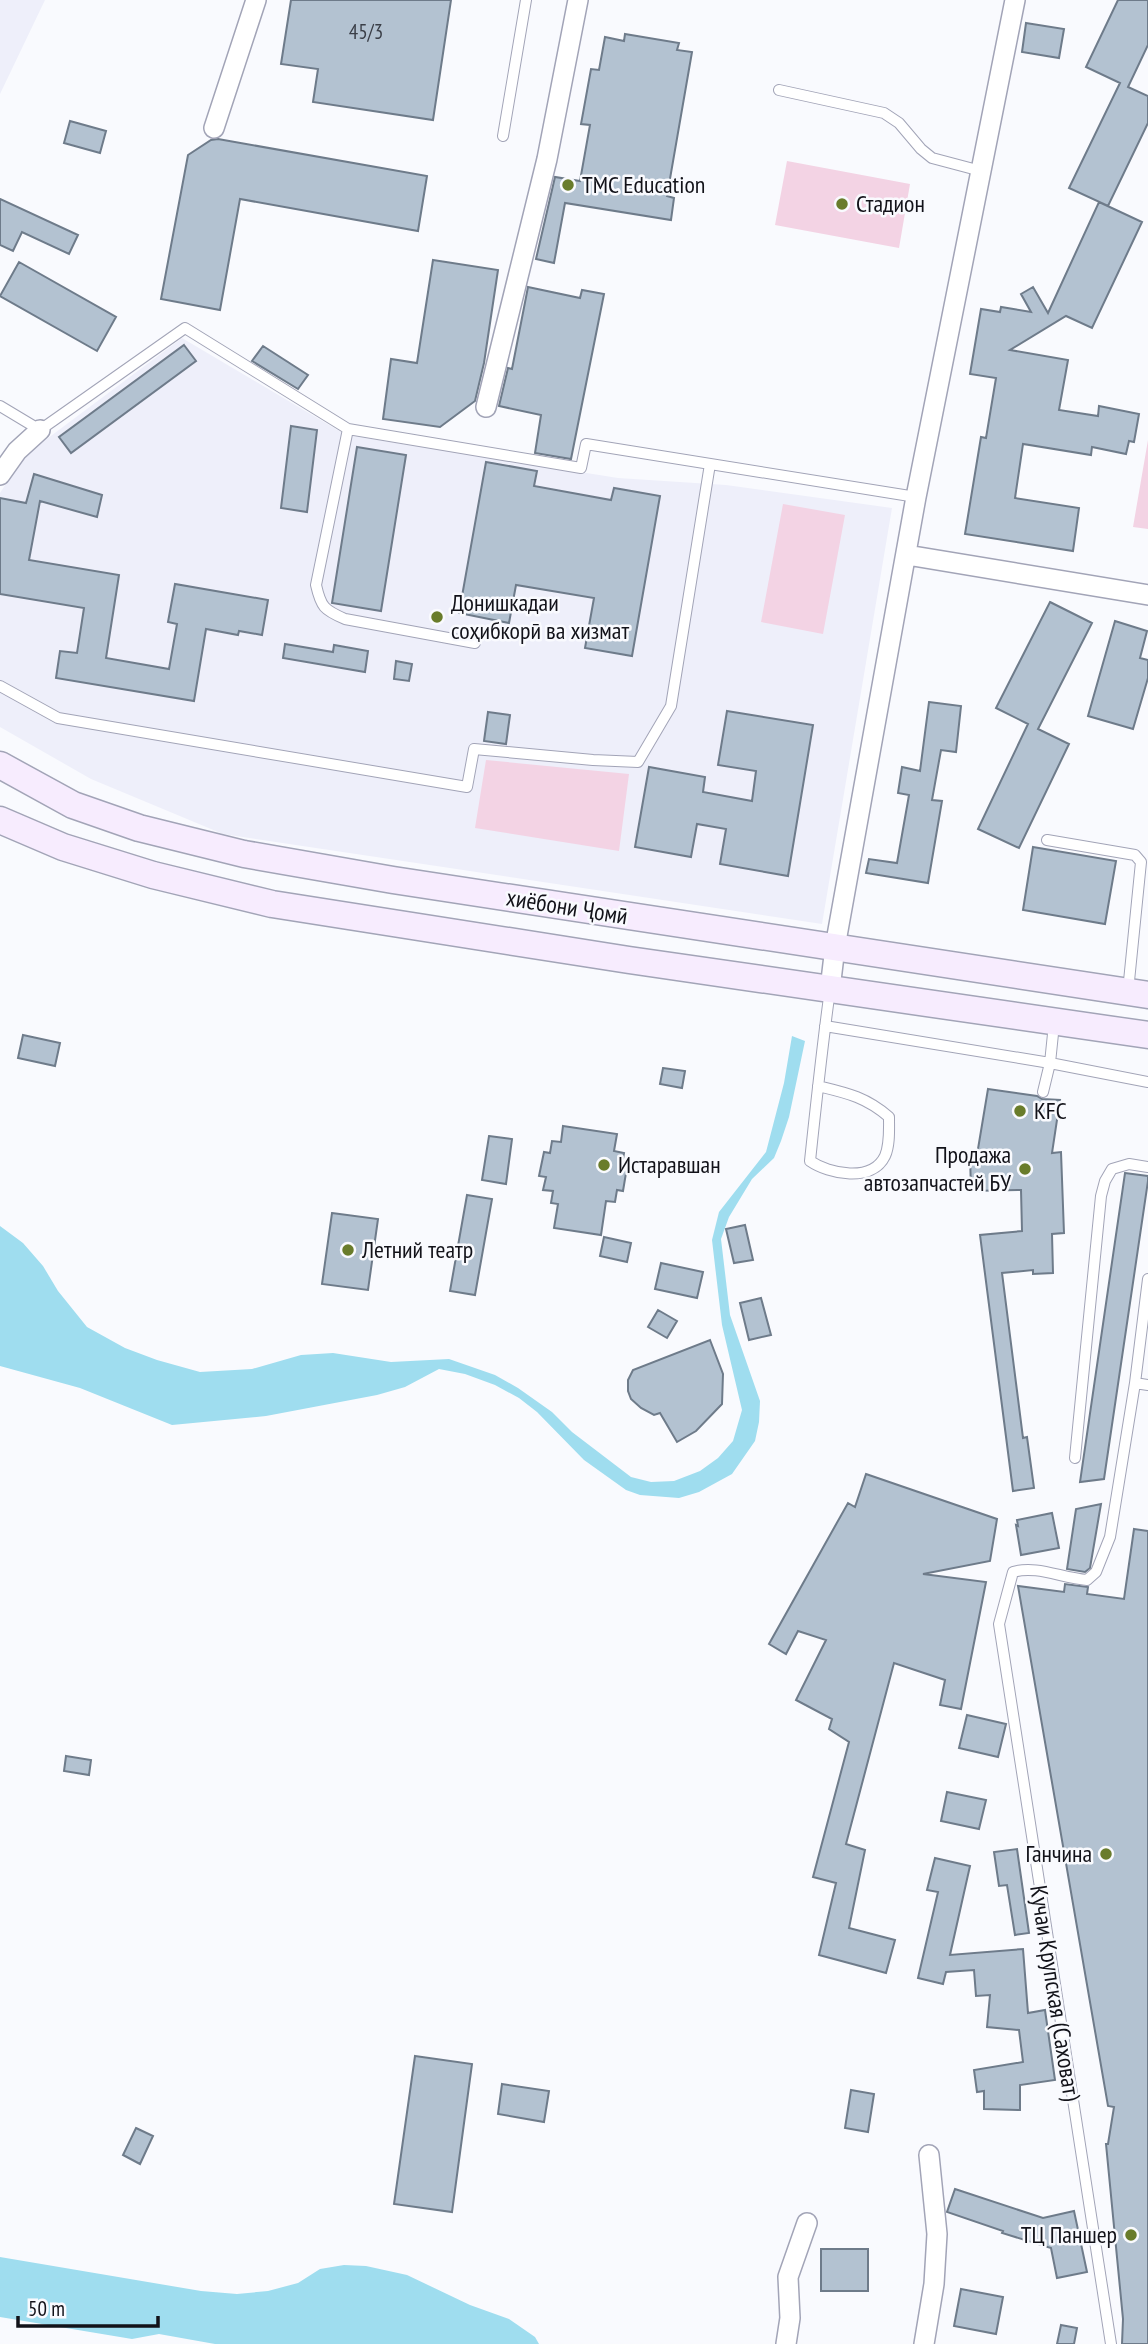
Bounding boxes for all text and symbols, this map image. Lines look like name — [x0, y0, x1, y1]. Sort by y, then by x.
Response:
house number: 45/3 — [349, 18, 383, 45]
place label: TMC Education — [582, 169, 705, 200]
marker: TMC Education — [560, 177, 576, 193]
place label: Стадион — [856, 188, 925, 219]
marker: Стадион — [834, 196, 850, 212]
place label: Донишкадаи соҳибкорӣ ва хизмат — [451, 587, 629, 646]
marker: Донишкадаи соҳибкорӣ ва хизмат — [429, 609, 445, 625]
street label: хиёбони Ҷомӣ — [504, 882, 630, 931]
place label: KFC — [1034, 1095, 1067, 1126]
marker: KFC — [1012, 1103, 1028, 1119]
place label: Продажа автозапчастей БУ — [864, 1139, 1011, 1198]
place label: Истаравшан — [618, 1149, 721, 1180]
marker: Истаравшан — [596, 1157, 612, 1173]
marker: Продажа автозапчастей БУ — [1017, 1161, 1033, 1177]
place label: Летний театр — [361, 1234, 473, 1265]
marker: Летний театр — [340, 1242, 356, 1258]
place label: Ганчина — [1026, 1838, 1092, 1869]
marker: Ганчина — [1098, 1846, 1114, 1862]
street label: Кучаи Крупская (Саховат) — [1023, 1883, 1088, 2103]
place label: ТЦ Паншер — [1021, 2219, 1117, 2250]
marker: ТЦ Паншер — [1123, 2227, 1139, 2243]
scale bar — [18, 2284, 158, 2328]
text: 50 m — [28, 2295, 65, 2322]

